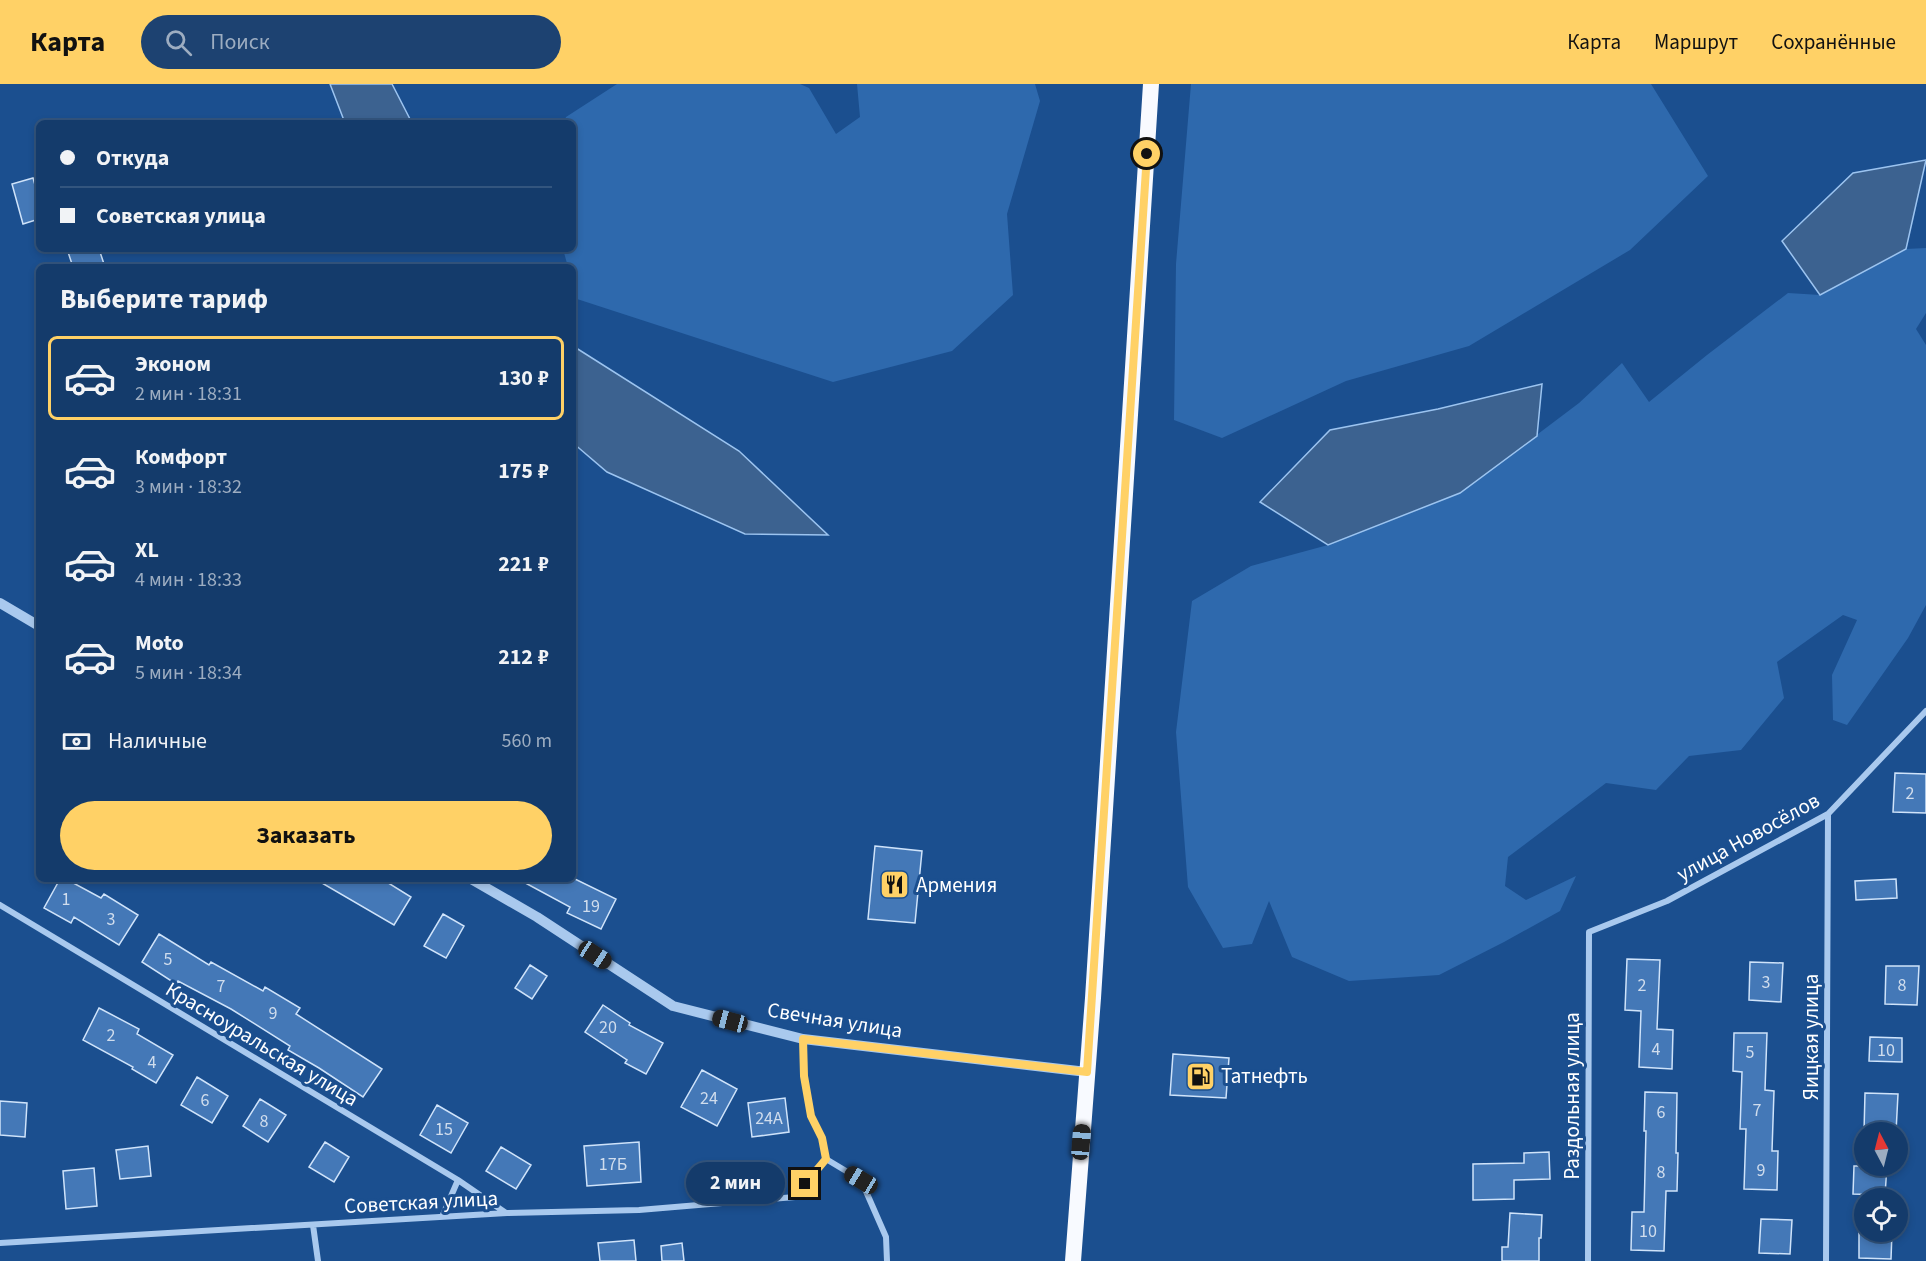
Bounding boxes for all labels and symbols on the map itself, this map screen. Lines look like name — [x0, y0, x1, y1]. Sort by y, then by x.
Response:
route start — [1133, 140, 1160, 167]
house number: 2 — [1906, 781, 1915, 806]
street label: улица Новосёлов — [1671, 785, 1825, 889]
restaurant icon: Армения — [879, 869, 911, 901]
place label: Армения — [916, 870, 997, 900]
house number: 1 — [62, 887, 70, 912]
house number: 19 — [582, 894, 600, 919]
house number: 3 — [107, 907, 116, 932]
car — [575, 938, 615, 972]
house number: 5 — [164, 947, 173, 972]
house number: 3 — [1762, 970, 1771, 995]
house number: 2 — [1638, 973, 1647, 998]
house number: 8 — [1898, 973, 1907, 998]
street label: Красноуральская улица — [160, 974, 364, 1114]
house number: 7 — [217, 974, 226, 999]
street label: Яицкая улица — [1796, 974, 1826, 1100]
street label: Свечная улица — [765, 995, 905, 1045]
house number: 9 — [269, 1001, 278, 1026]
car — [710, 1008, 750, 1034]
street label: Раздольная улица — [1557, 1012, 1587, 1180]
house number: 20 — [599, 1015, 617, 1040]
house number: 2 — [107, 1023, 116, 1048]
house number: 4 — [1652, 1037, 1661, 1062]
house number: 10 — [1877, 1038, 1895, 1063]
house number: 5 — [1746, 1040, 1755, 1065]
house number: 4 — [148, 1050, 157, 1075]
fuel station icon: Татнефть — [1184, 1060, 1216, 1092]
place label: Татнефть — [1221, 1061, 1308, 1091]
house number: 24 — [700, 1086, 718, 1111]
house number: 6 — [201, 1088, 210, 1113]
house number: 7 — [1753, 1098, 1762, 1123]
house number: 6 — [1657, 1100, 1666, 1125]
house number: 24А — [755, 1106, 783, 1131]
house number: 8 — [260, 1109, 269, 1134]
house number: 15 — [435, 1117, 453, 1142]
north arrow — [1854, 1122, 1908, 1176]
car — [1070, 1123, 1092, 1161]
house number: 17Б — [599, 1152, 627, 1177]
house number: 9 — [1757, 1158, 1766, 1183]
house number: 8 — [1657, 1160, 1666, 1185]
callout: 2 мин — [685, 1163, 784, 1205]
car — [841, 1163, 881, 1197]
route end — [791, 1170, 818, 1197]
street label: Советская улица — [343, 1183, 499, 1221]
house number: 10 — [1639, 1219, 1657, 1244]

